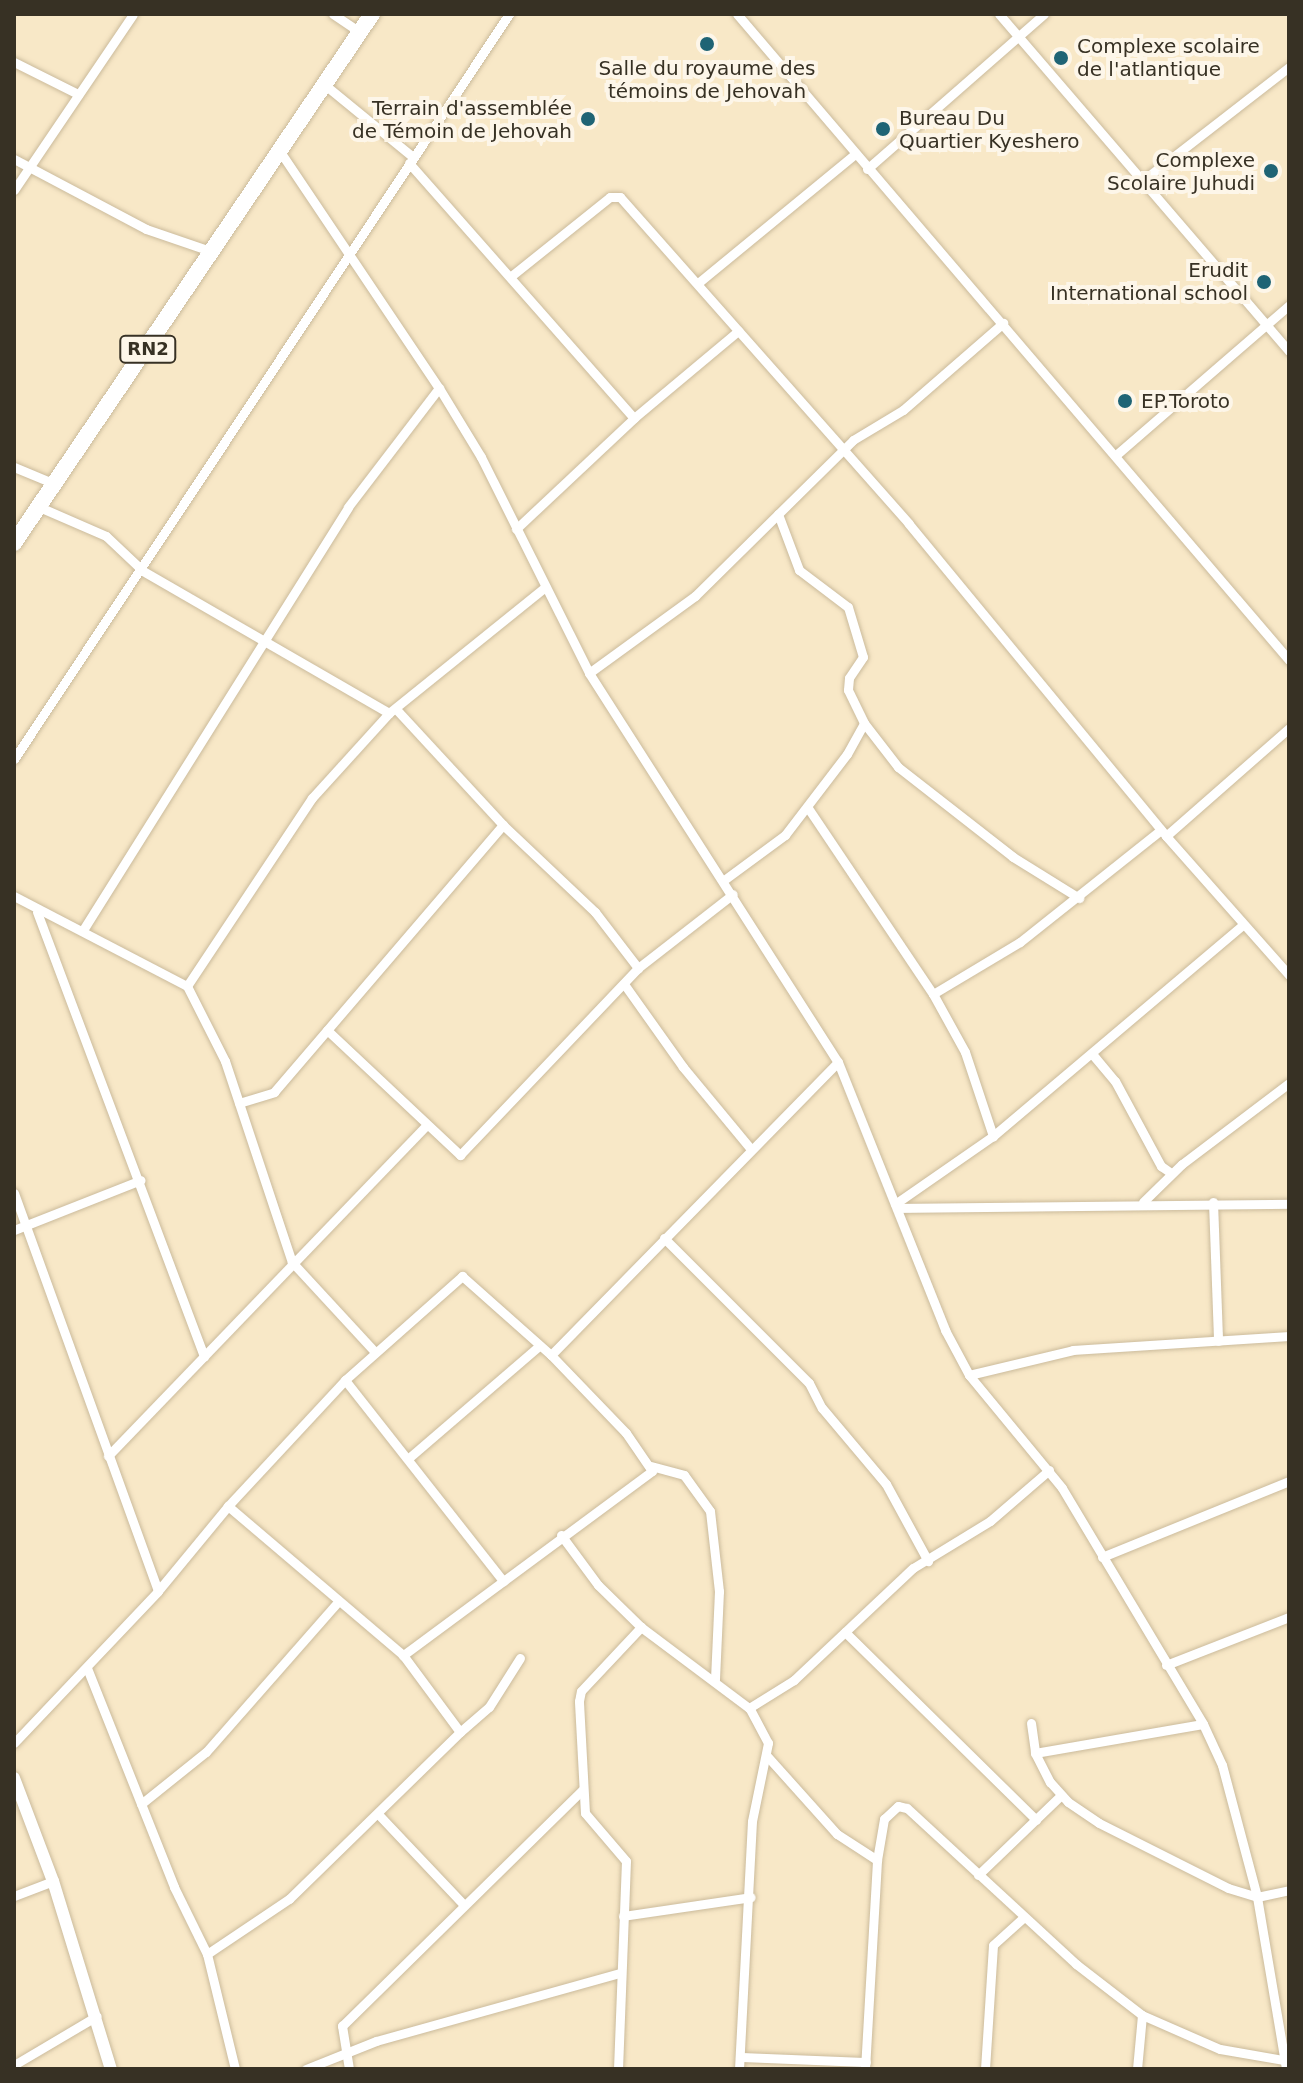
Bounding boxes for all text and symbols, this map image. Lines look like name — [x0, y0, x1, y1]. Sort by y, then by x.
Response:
place label: Complexe scolaire de l'atlantique — [1077, 34, 1260, 81]
marker: Salle du royaume des témoins de Jehovah — [698, 35, 716, 53]
marker: Complexe scolaire de l'atlantique — [1052, 49, 1070, 67]
place label: Salle du royaume des témoins de Jehovah — [599, 56, 815, 103]
place label: Terrain d'assemblée de Témoin de Jehovah — [352, 96, 572, 143]
place label: Bureau Du Quartier Kyeshero — [899, 106, 1079, 153]
marker: Terrain d'assemblée de Témoin de Jehovah — [579, 110, 597, 128]
marker: Bureau Du Quartier Kyeshero — [874, 120, 892, 138]
place label: Complexe Scolaire Juhudi — [1107, 148, 1255, 195]
marker: Complexe Scolaire Juhudi — [1262, 162, 1280, 180]
place label: Erudit International school — [1050, 258, 1248, 305]
marker: Erudit International school — [1255, 273, 1273, 291]
road number: RN2 — [118, 335, 178, 363]
place label: EP.Toroto — [1141, 389, 1230, 413]
marker: EP.Toroto — [1116, 392, 1134, 410]

